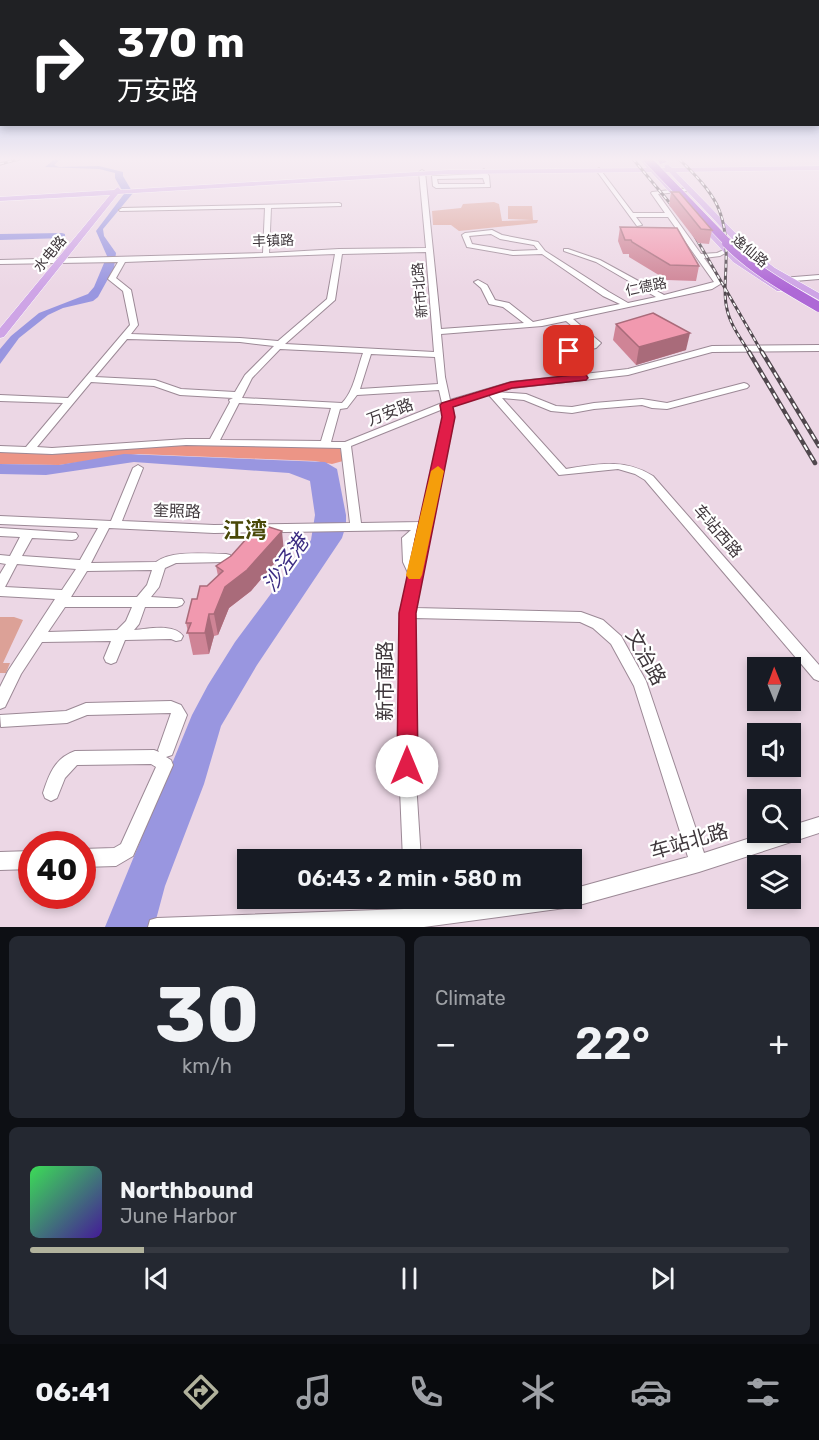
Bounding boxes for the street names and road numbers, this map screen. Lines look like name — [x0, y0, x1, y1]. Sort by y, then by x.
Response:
street label: 逸仙路 — [728, 231, 772, 271]
street label: 水电路 — [30, 232, 70, 276]
street label: 丰镇路 — [252, 232, 294, 250]
street label: 新市北路 — [409, 261, 431, 319]
street label: 仁德路 — [624, 274, 668, 300]
street label: 万安路 — [364, 395, 416, 429]
street label: 奎照路 — [153, 501, 201, 521]
street label: 车站西路 — [690, 501, 746, 561]
street label: 文治路 — [621, 625, 671, 689]
street label: 新市南路 — [373, 641, 397, 721]
street label: 车站北路 — [647, 818, 731, 864]

